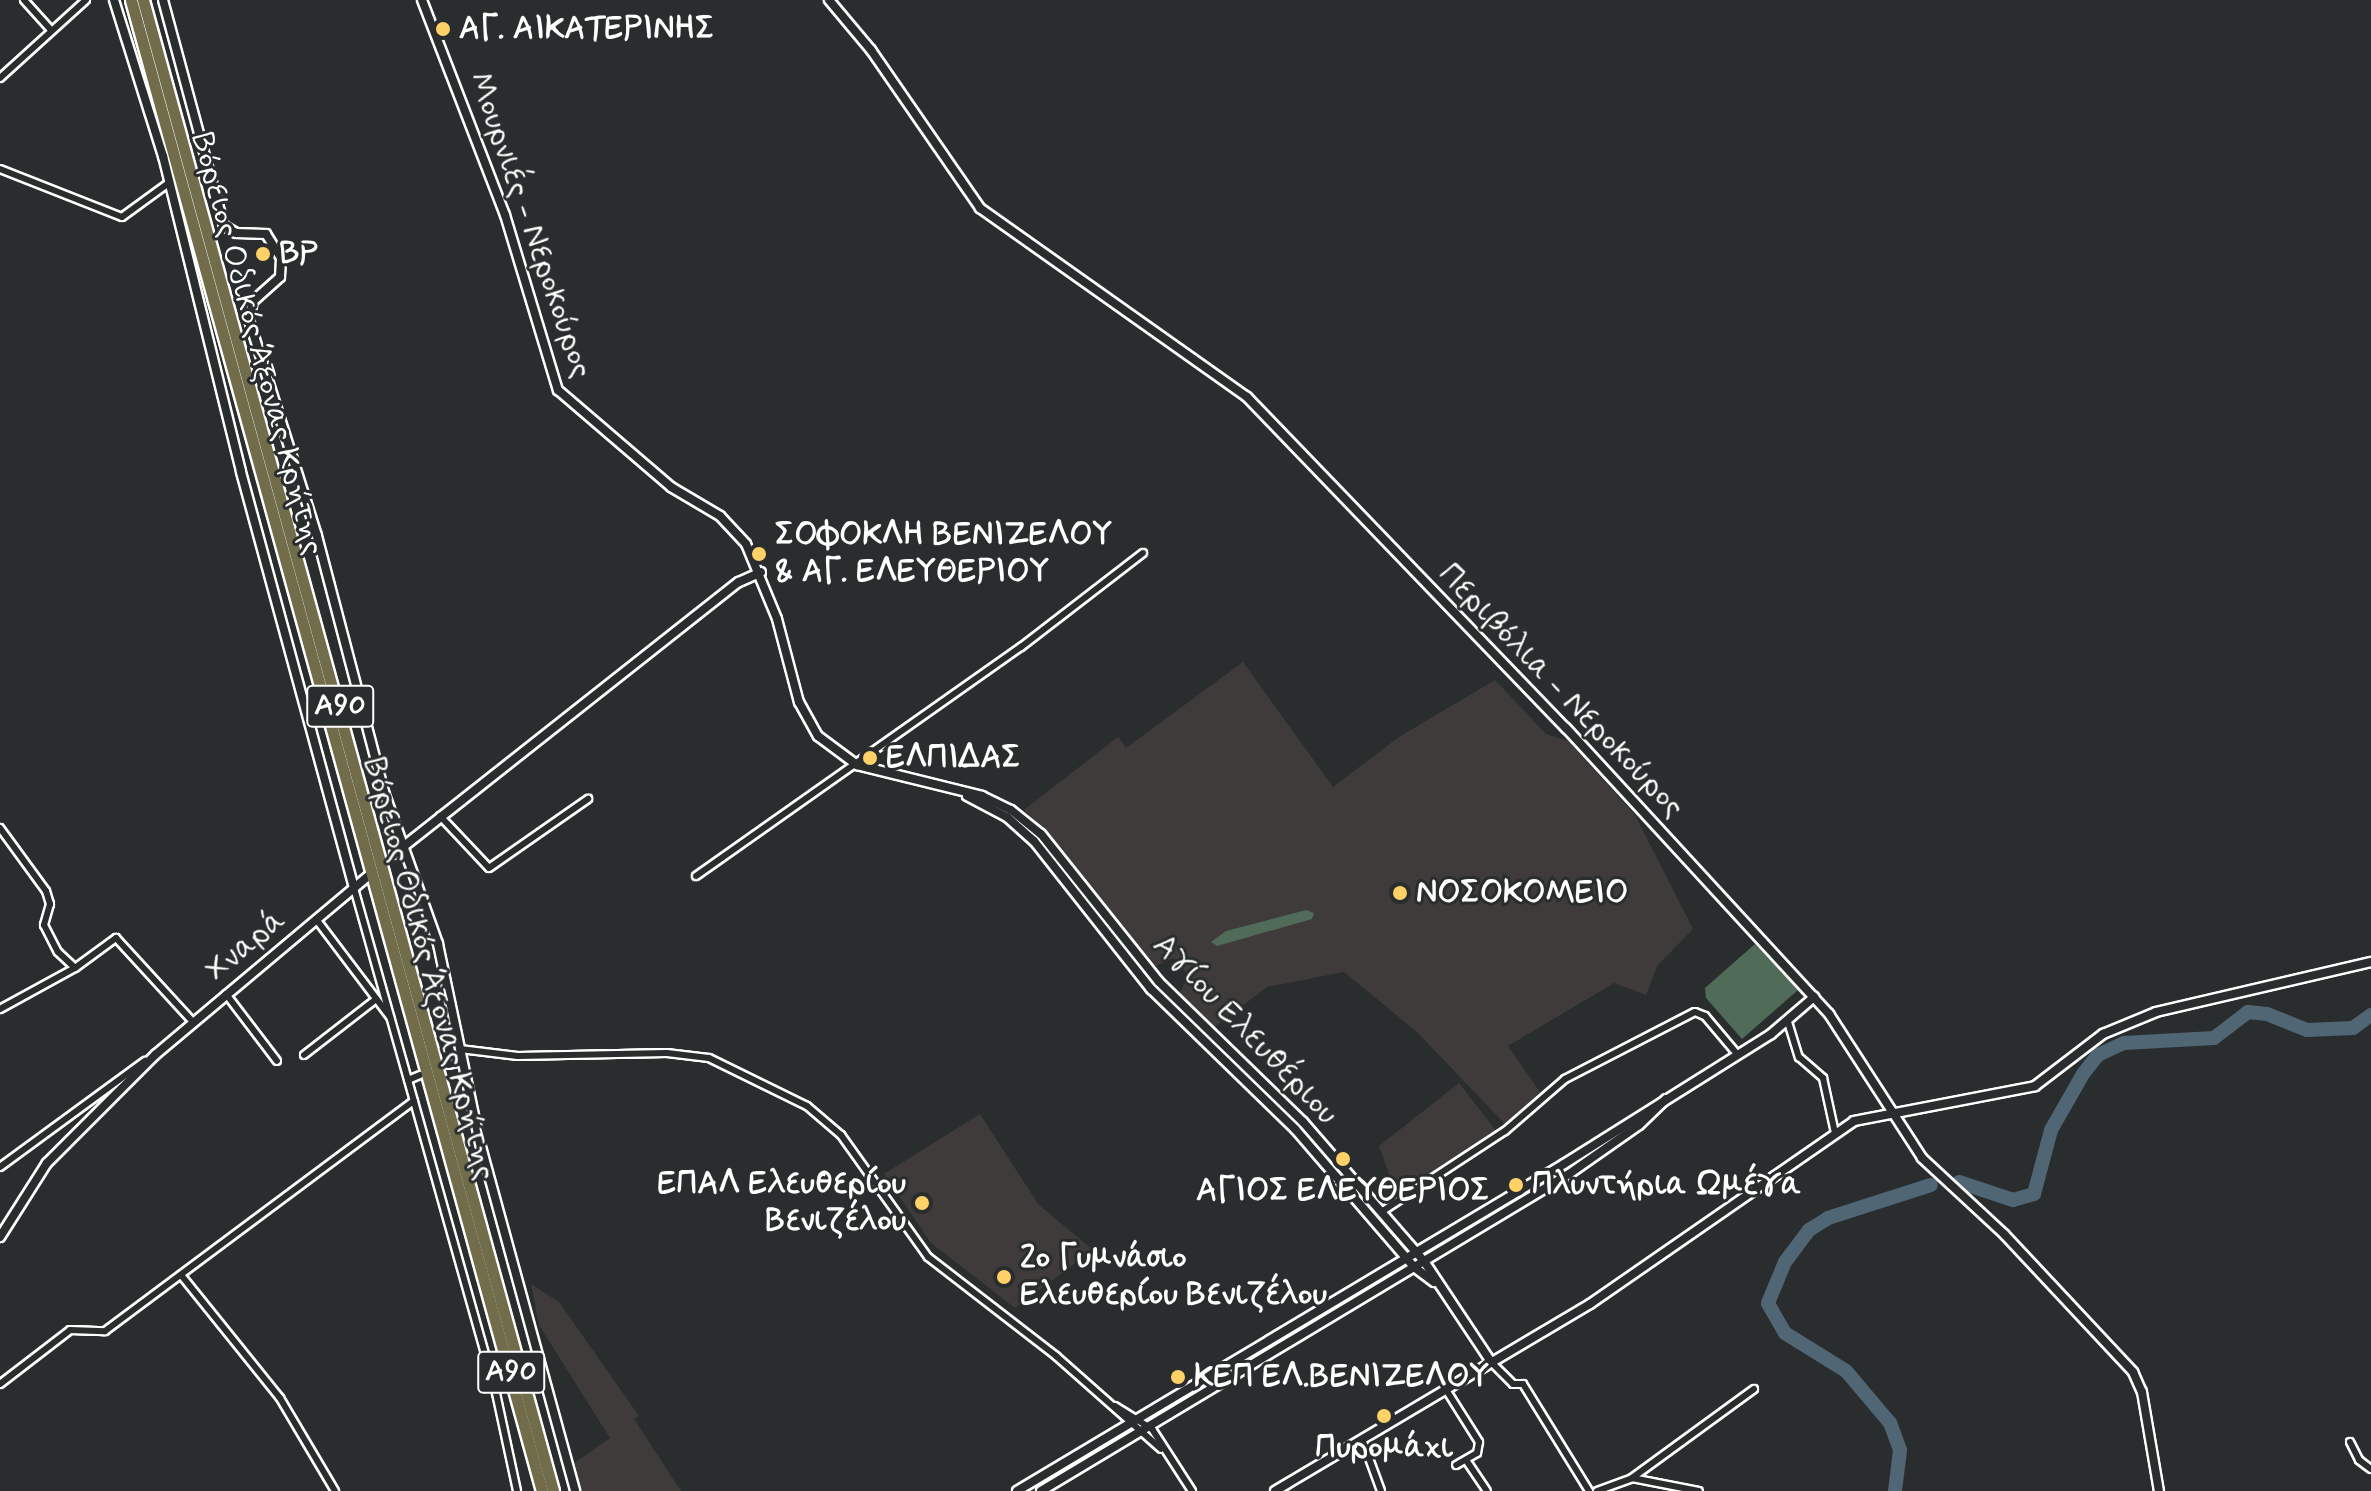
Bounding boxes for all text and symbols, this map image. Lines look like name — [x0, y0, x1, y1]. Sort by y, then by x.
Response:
place label: ΑΓ. ΑΙΚΑΤΕΡΙΝΗΣ — [459, 10, 715, 48]
marker: ΑΓ. ΑΙΚΑΤΕΡΙΝΗΣ — [434, 20, 452, 38]
street label: Μουρνιές - Νεροκούρος — [460, 67, 600, 383]
street label: Βόρειος Οδικός Άξονας Κρήτης — [182, 128, 332, 560]
place label: BP — [279, 235, 318, 273]
marker: BP — [254, 245, 272, 263]
place label: ΣΟΦΟΚΛΗ ΒΕΝΙΖΕΛΟΥ & ΑΓ. ΕΛΕΥΘΕΡΙΟΥ — [775, 517, 1112, 592]
marker: ΣΟΦΟΚΛΗ ΒΕΝΙΖΕΛΟΥ & ΑΓ. ΕΛΕΥΘΕΡΙΟΥ — [750, 545, 768, 563]
street label: Περιβόλια - Νεροκούρος — [1430, 556, 1692, 826]
road number: Α90 — [306, 680, 374, 732]
place label: ΕΛΠΙΔΑΣ — [886, 739, 1021, 777]
marker: ΕΛΠΙΔΑΣ — [861, 749, 879, 767]
street label: Βόρειος Οδικός Άξονας Κρήτης — [354, 753, 504, 1185]
place label: ΝΟΣΟΚΟΜΕΙΟ — [1416, 874, 1628, 912]
marker: ΝΟΣΟΚΟΜΕΙΟ — [1391, 884, 1409, 902]
street label: Χναρά — [198, 902, 294, 990]
street label: Αγίου Ελευθέριου — [1144, 927, 1346, 1133]
marker: ΑΓΙΟΣ ΕΛΕΥΘΕΡΙΟΣ — [1334, 1150, 1352, 1168]
place label: ΕΠΑΛ Ελευθερίου Βενιζέλου — [657, 1166, 906, 1241]
place label: Πλυντήρια Ωμέγα — [1532, 1166, 1801, 1204]
place label: ΑΓΙΟΣ ΕΛΕΥΘΕΡΙΟΣ — [1196, 1172, 1490, 1210]
marker: Πλυντήρια Ωμέγα — [1507, 1176, 1525, 1194]
marker: ΕΠΑΛ Ελευθερίου Βενιζέλου — [913, 1194, 931, 1212]
place label: 2ο Γυμνάσιο Ελευθερίου Βενιζέλου — [1020, 1240, 1327, 1315]
marker: 2ο Γυμνάσιο Ελευθερίου Βενιζέλου — [995, 1268, 1013, 1286]
road number: Α90 — [477, 1346, 545, 1398]
place label: ΚΕΠ ΕΛ.ΒΕΝΙΖΕΛΟΥ — [1194, 1358, 1489, 1396]
marker: ΚΕΠ ΕΛ.ΒΕΝΙΖΕΛΟΥ — [1169, 1368, 1187, 1386]
marker: Πυρομάχι — [1375, 1407, 1393, 1425]
place label: Πυρομάχι — [1315, 1429, 1453, 1467]

